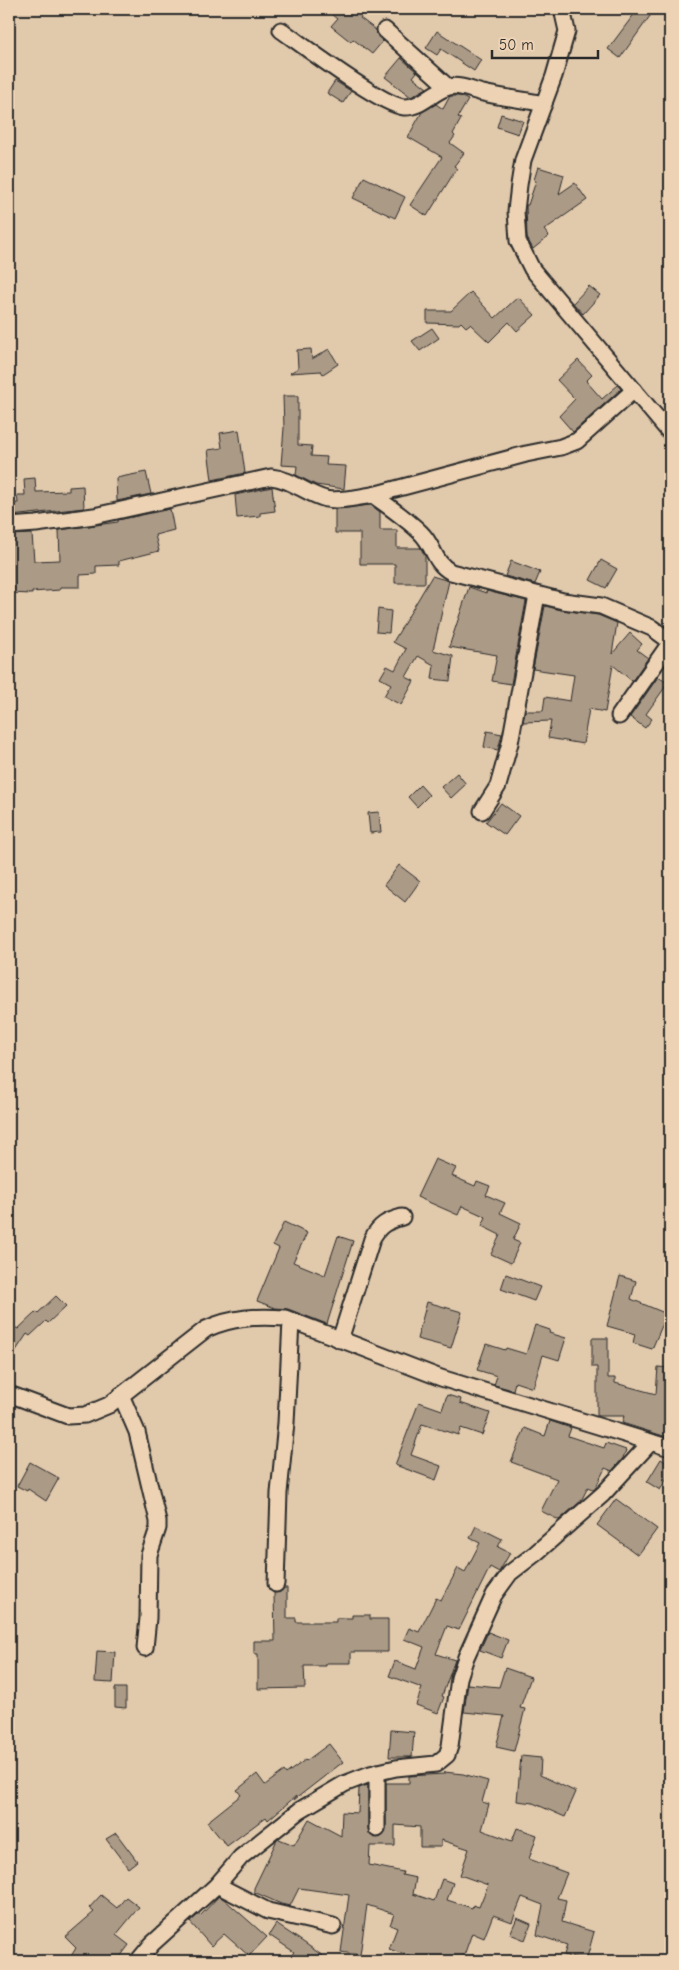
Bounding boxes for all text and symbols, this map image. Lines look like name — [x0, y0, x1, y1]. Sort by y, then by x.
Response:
scale bar — [492, 28, 598, 60]
text: 50 m — [499, 36, 534, 54]

